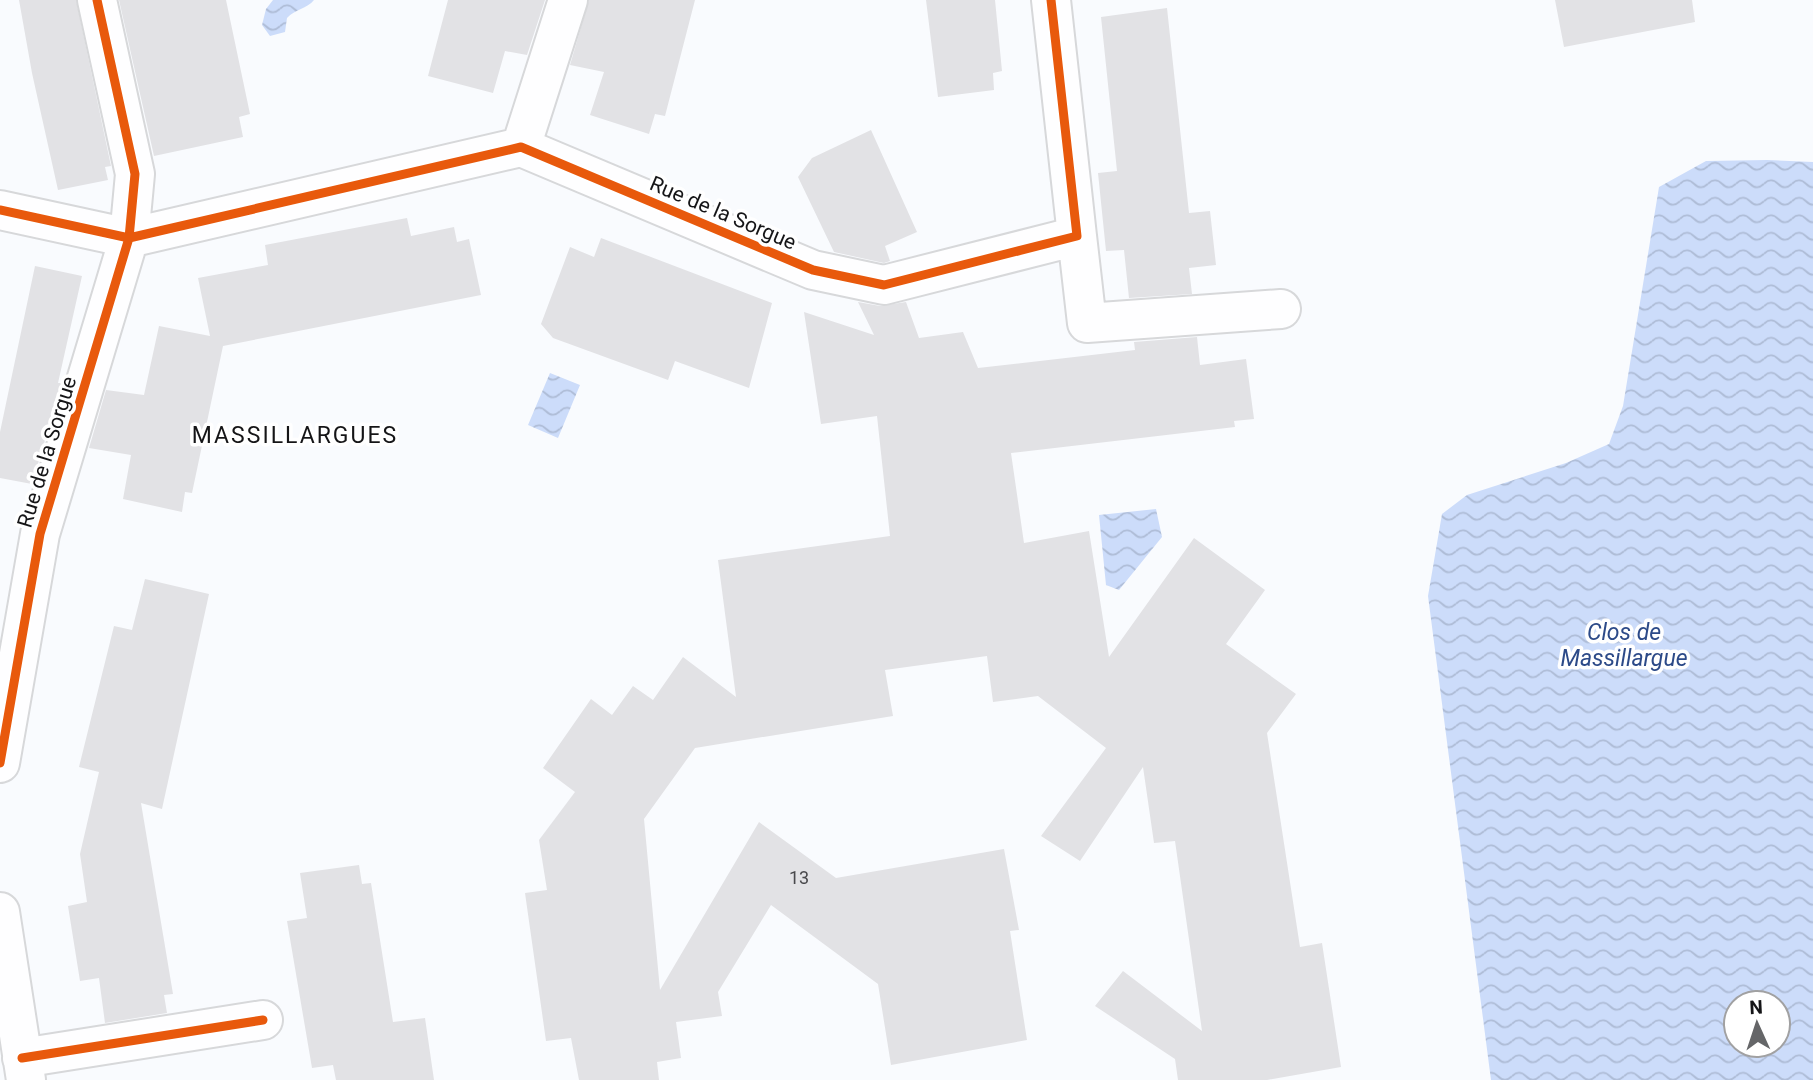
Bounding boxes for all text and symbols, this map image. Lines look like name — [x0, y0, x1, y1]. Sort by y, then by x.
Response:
street label: Rue de la Sorgue — [646, 171, 800, 255]
street label: Rue de la Sorgue — [13, 374, 81, 530]
district label: MASSILLARGUES — [192, 422, 398, 449]
water label: Clos de Massillargue — [1560, 619, 1688, 672]
house number: 13 — [789, 867, 809, 888]
north arrow — [1722, 989, 1792, 1059]
text: N — [1749, 996, 1763, 1019]

